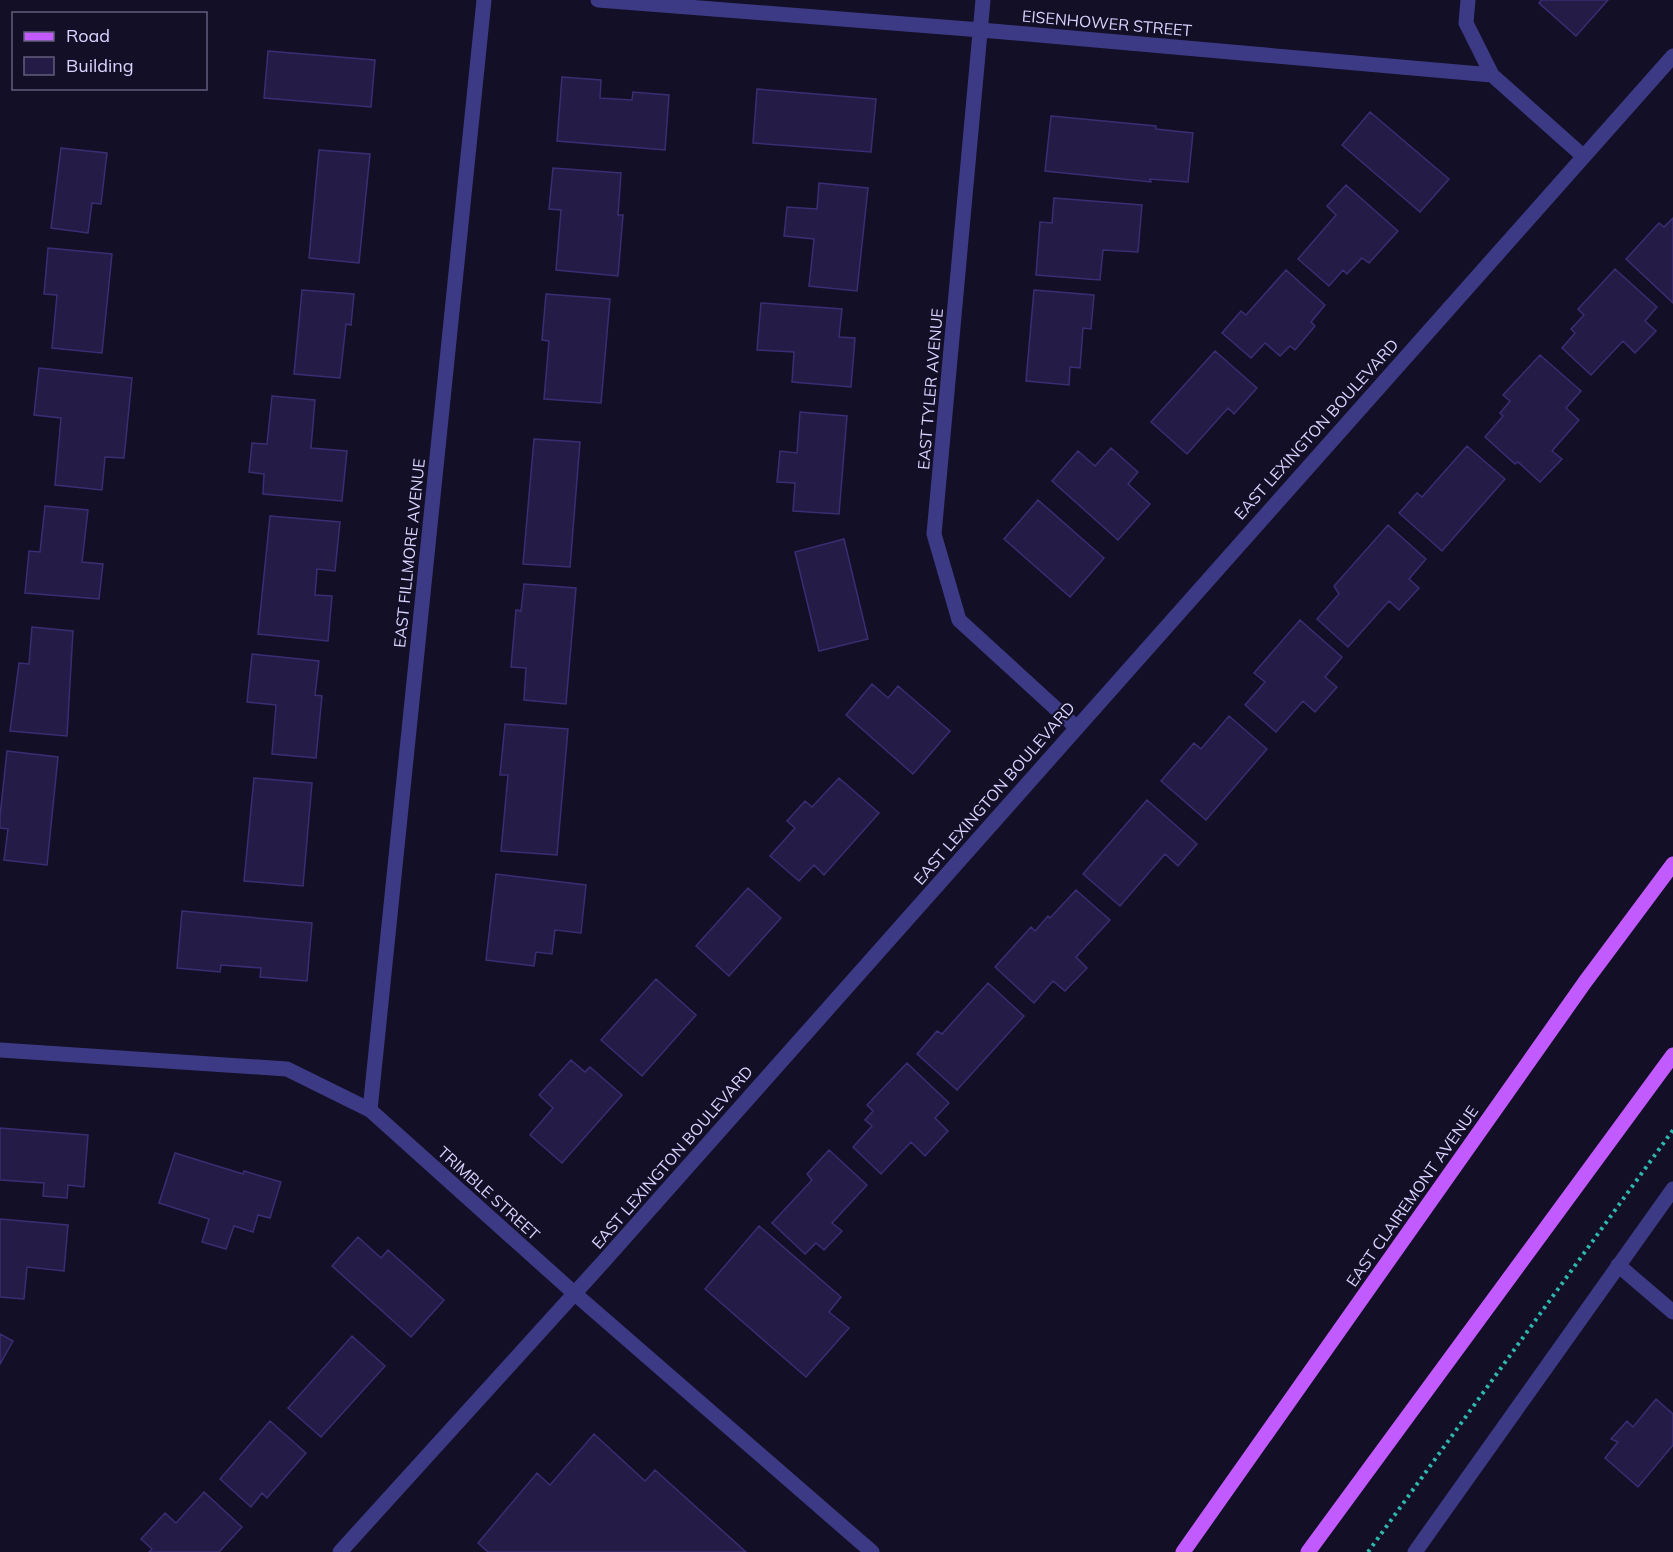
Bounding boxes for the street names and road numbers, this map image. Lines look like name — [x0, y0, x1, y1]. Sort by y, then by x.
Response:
street label: EISENHOWER STREET — [1021, 6, 1193, 40]
street label: EAST TYLER AVENUE — [913, 307, 947, 471]
street label: EAST LEXINGTON BOULEVARD — [1230, 335, 1402, 523]
street label: EAST FILLMORE AVENUE — [389, 457, 429, 649]
street label: EAST LEXINGTON BOULEVARD — [909, 697, 1079, 889]
street label: EAST LEXINGTON BOULEVARD — [587, 1061, 757, 1253]
street label: EAST CLAIREMONT AVENUE — [1342, 1102, 1482, 1290]
street label: TRIMBLE STREET — [434, 1142, 544, 1244]

